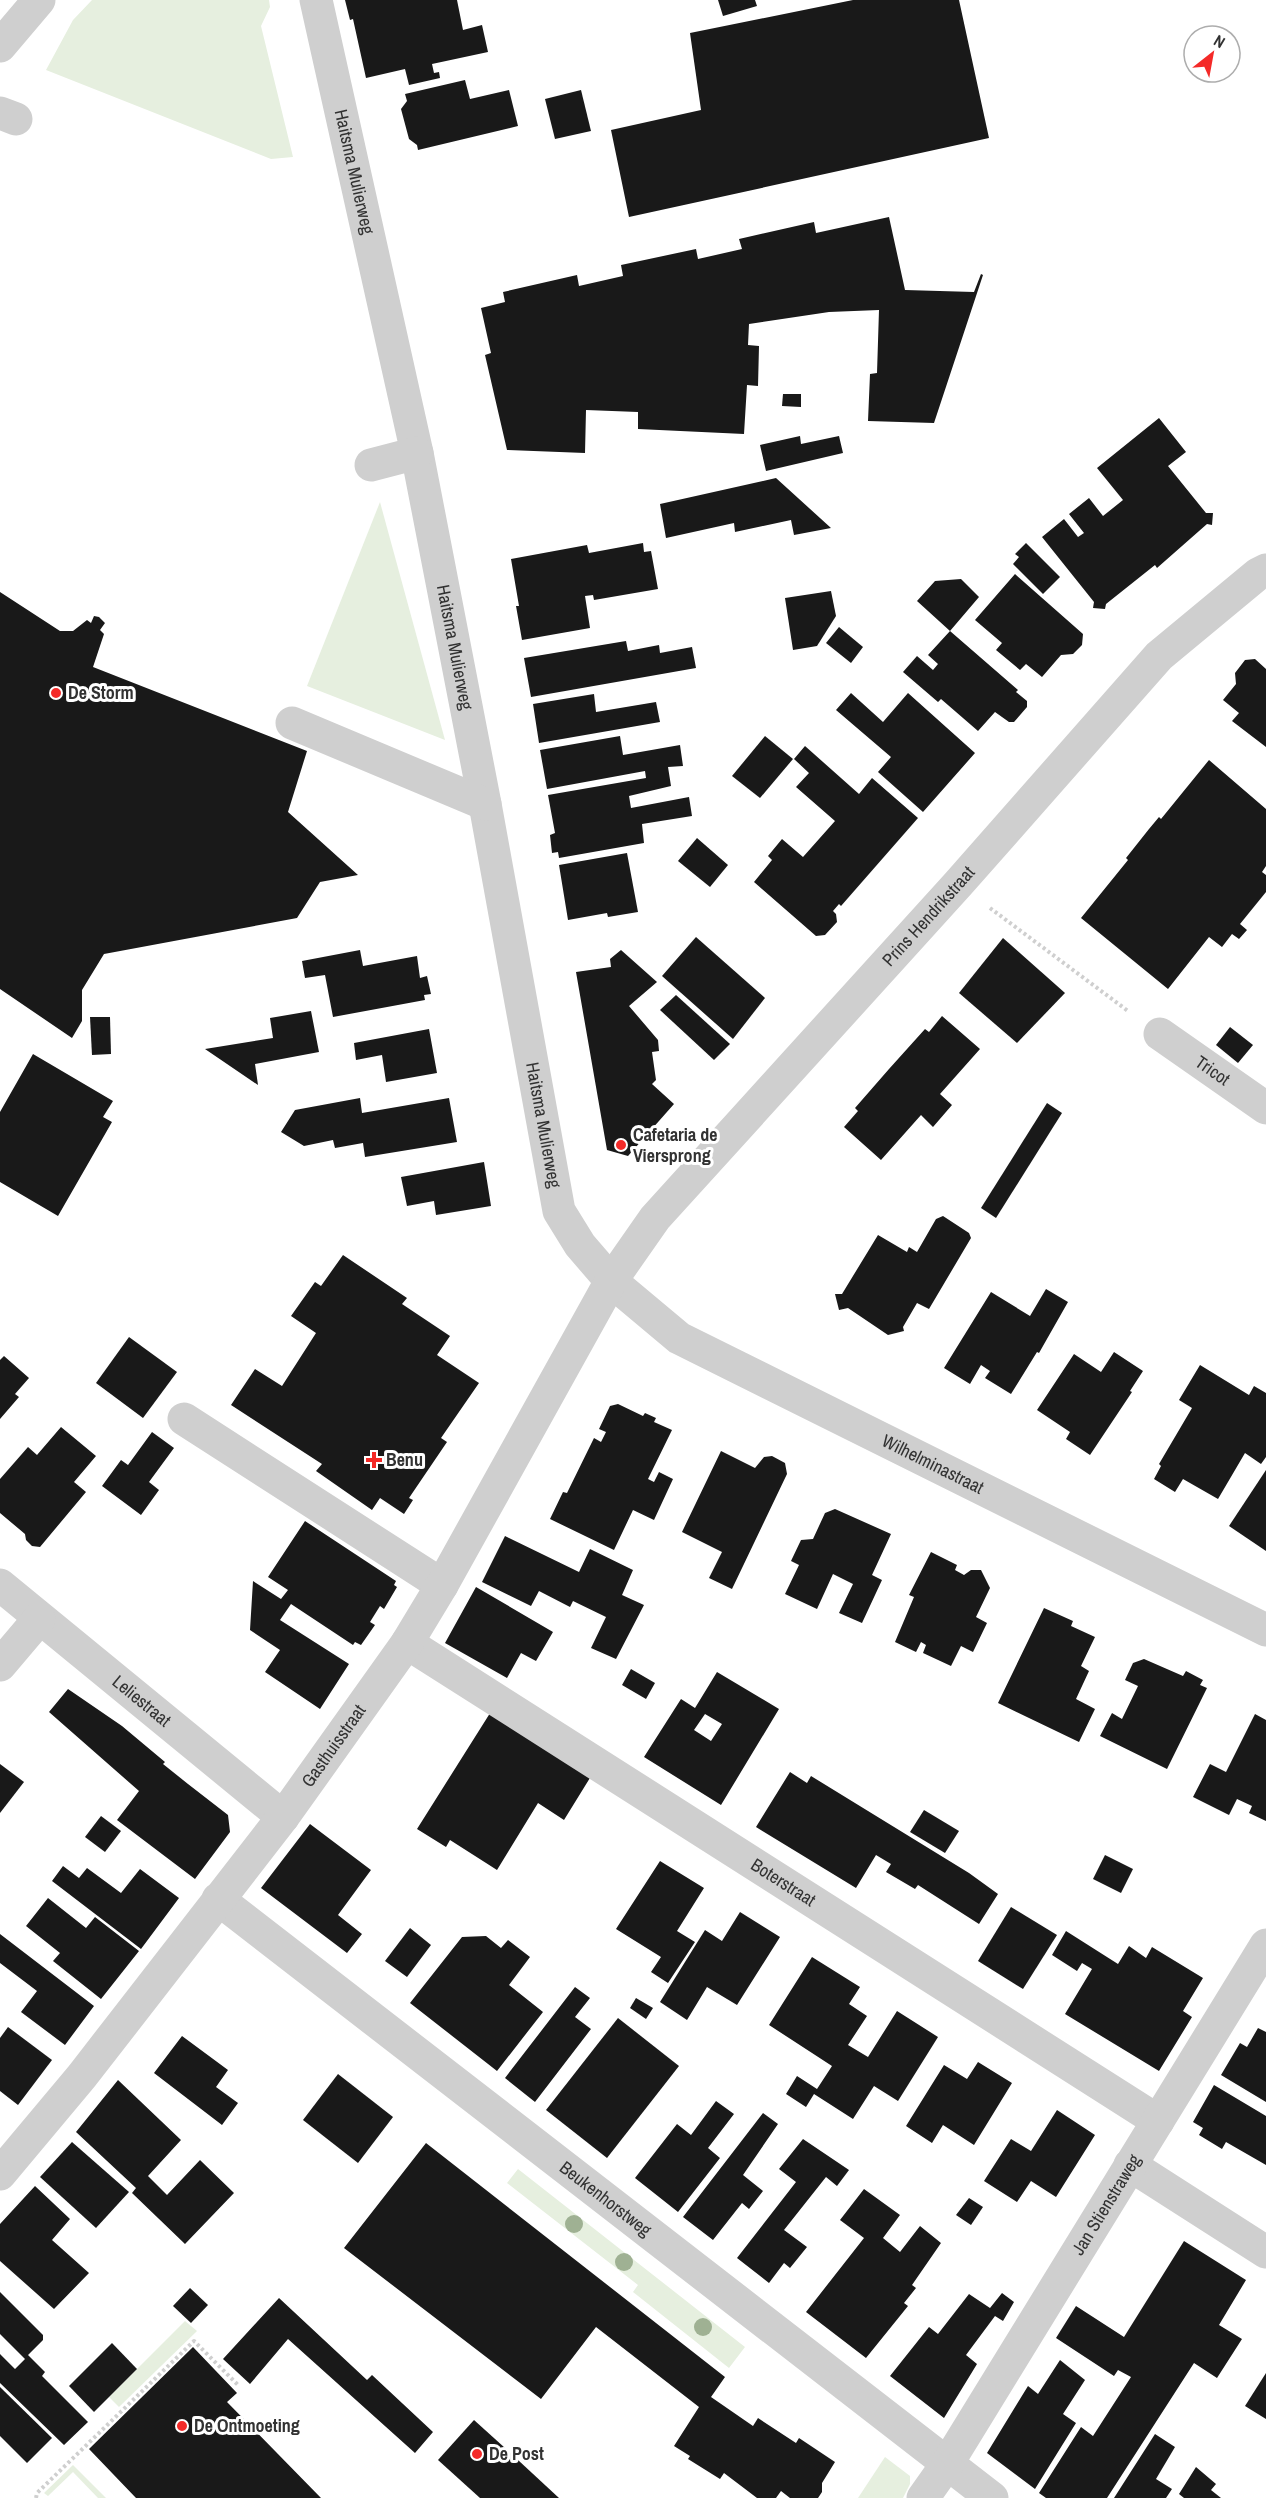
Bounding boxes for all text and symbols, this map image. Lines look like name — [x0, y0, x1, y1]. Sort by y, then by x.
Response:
north arrow — [1182, 24, 1242, 84]
text: N — [1210, 29, 1229, 53]
street label: Haitsma Mulierweg — [329, 107, 381, 237]
street label: Haitsma Mulierweg — [431, 582, 480, 713]
place label: De Storm — [68, 680, 134, 705]
marker: De Storm — [49, 686, 63, 700]
street label: Prins Hendrikstraat — [876, 860, 980, 972]
street label: Tricot — [1190, 1049, 1235, 1091]
street label: Haitsma Mulierweg — [520, 1060, 568, 1191]
place label: Cafetaria de Viersprong — [633, 1122, 718, 1168]
marker: Cafetaria de Viersprong — [614, 1138, 628, 1152]
street label: Wilhelminastraat — [878, 1428, 988, 1500]
place label: Benu — [386, 1447, 423, 1472]
marker: Benu — [367, 1453, 381, 1467]
street label: Leliestraat — [107, 1669, 176, 1732]
street label: Gasthuisstraat — [295, 1699, 371, 1792]
street label: Boterstraat — [746, 1852, 821, 1912]
street label: Jan Stienstraweg — [1065, 2149, 1147, 2260]
street label: Beukenhorstweg — [555, 2155, 658, 2243]
place label: De Ontmoeting — [194, 2413, 300, 2438]
marker: De Ontmoeting — [175, 2419, 189, 2433]
place label: De Post — [489, 2441, 544, 2466]
marker: De Post — [470, 2447, 484, 2461]

